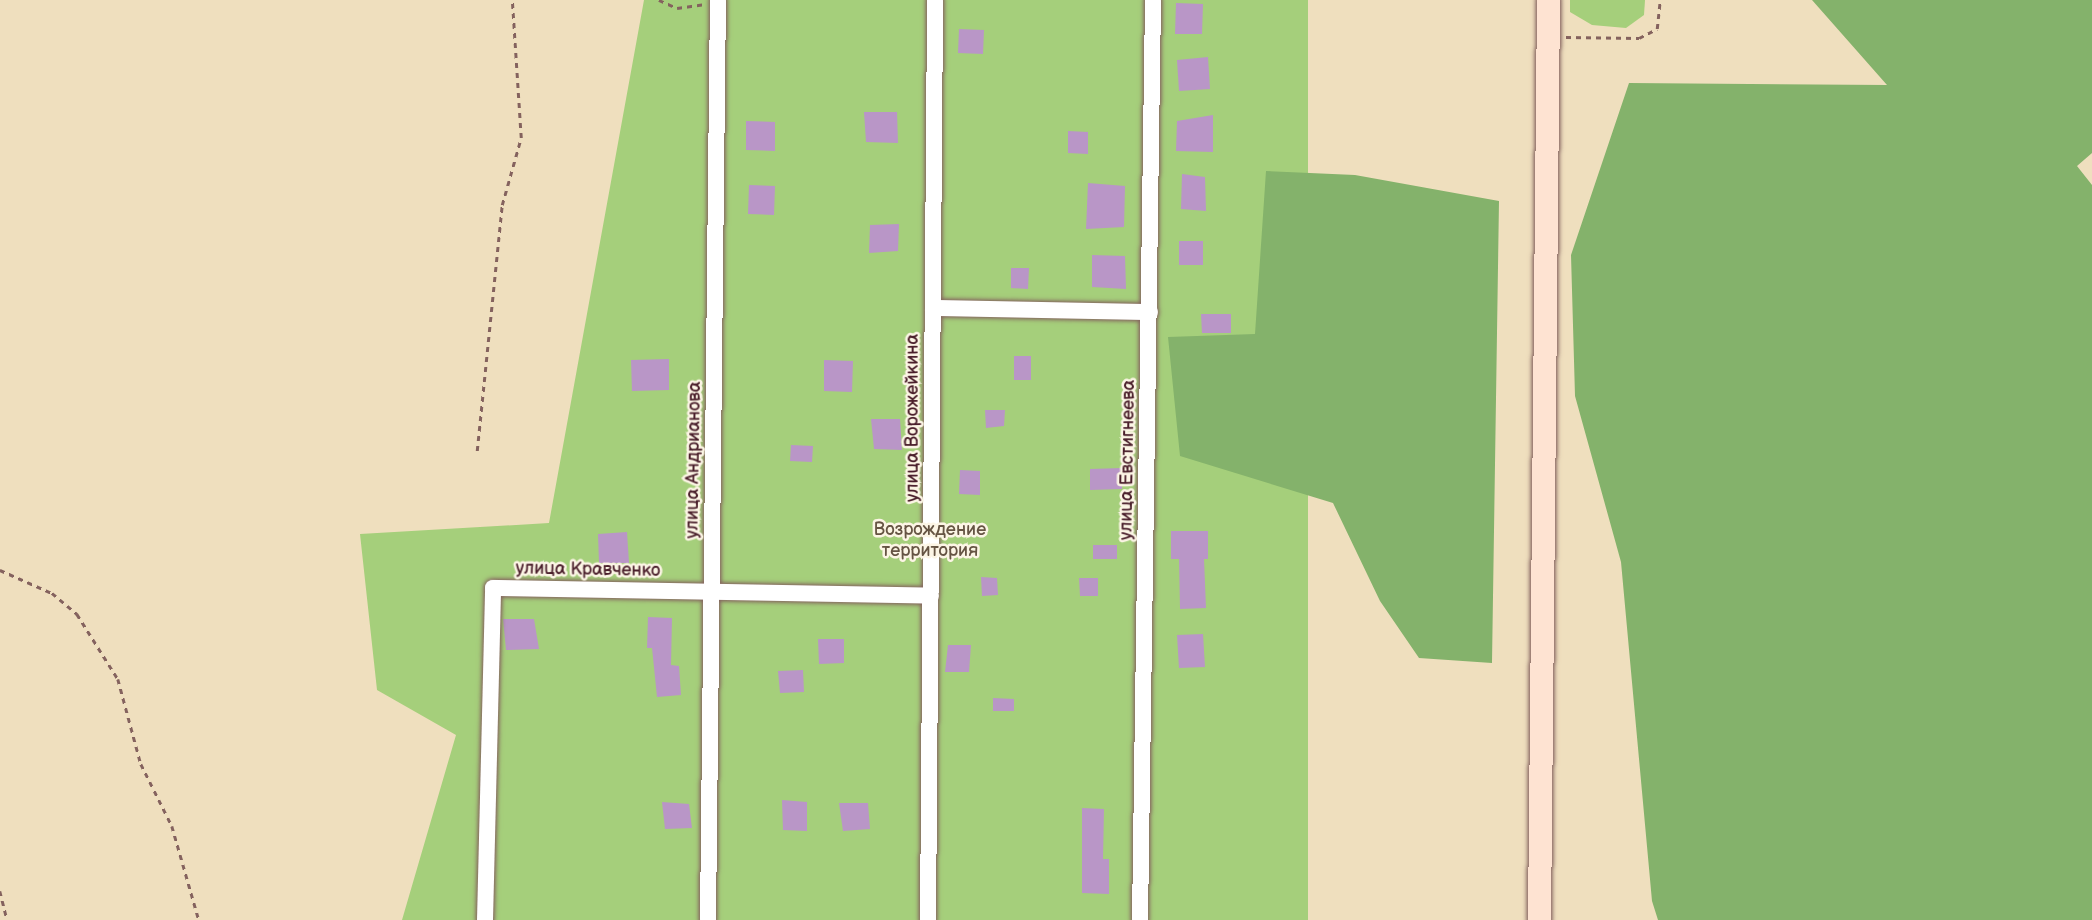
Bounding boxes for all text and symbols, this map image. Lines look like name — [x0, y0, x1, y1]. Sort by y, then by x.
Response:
street label: улица Ворожейкина — [902, 334, 924, 502]
street label: улица Евстигнеева — [1116, 380, 1140, 540]
street label: улица Андрианова — [682, 381, 706, 539]
park label: Возрождение территория — [874, 520, 986, 562]
street label: улица Кравченко — [515, 558, 661, 582]

